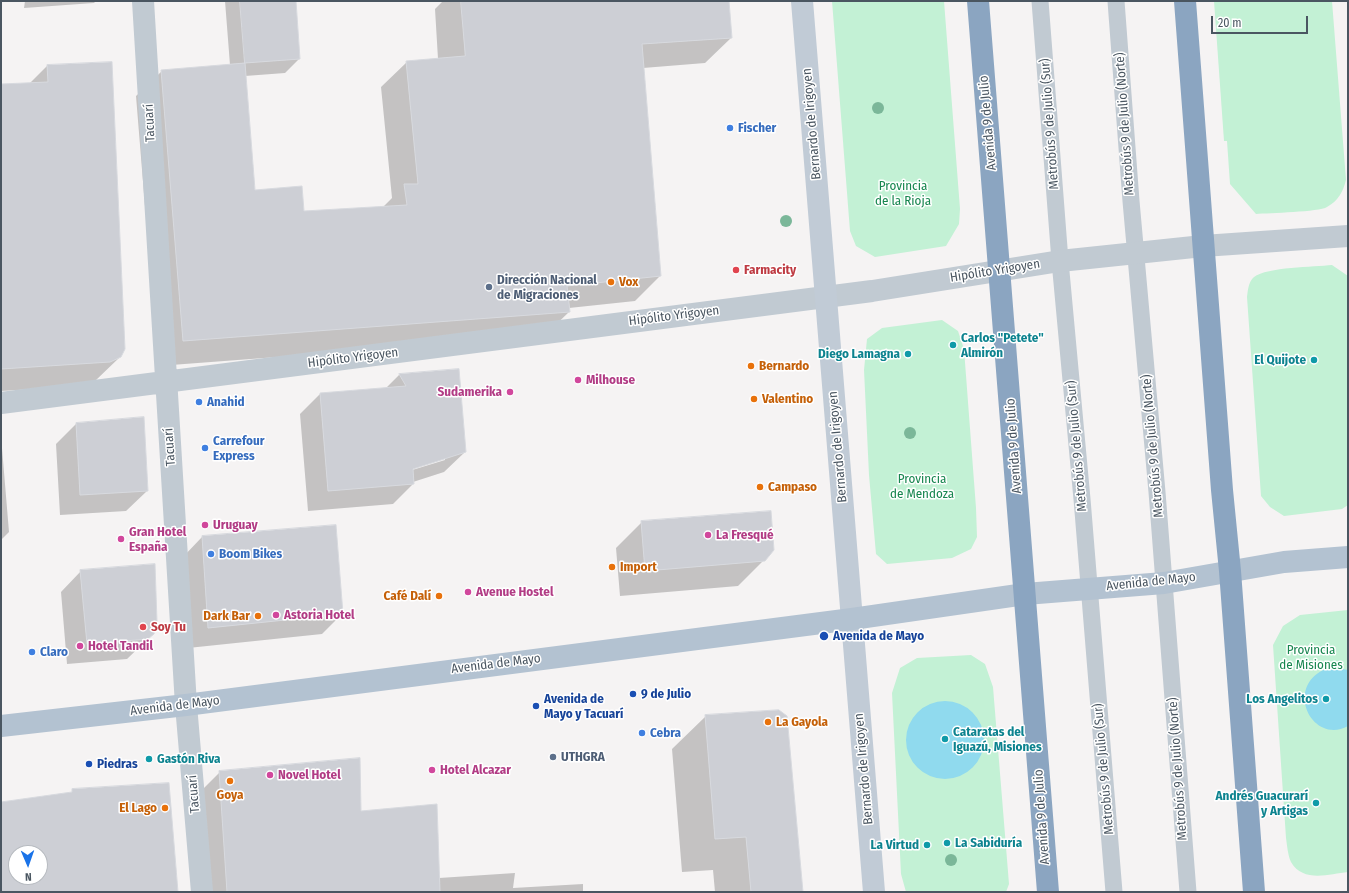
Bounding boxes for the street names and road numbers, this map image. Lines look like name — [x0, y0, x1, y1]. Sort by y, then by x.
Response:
street label: Metrobús 9 de Julio (Norte) — [1112, 52, 1138, 196]
street label: Metrobús 9 de Julio (Sur) — [1038, 58, 1062, 190]
street label: Bernardo de Irigoyen — [799, 68, 825, 180]
street label: Avenida 9 de Julio — [976, 75, 1000, 171]
street label: Tacuarí — [141, 104, 159, 142]
street label: Hipólito Yrigoyen — [949, 256, 1041, 286]
street label: Hipólito Yrigoyen — [628, 303, 720, 329]
street label: Hipólito Yrigoyen — [307, 345, 399, 371]
street label: Metrobús 9 de Julio (Norte) — [1139, 374, 1167, 518]
street label: Metrobús 9 de Julio (Sur) — [1064, 380, 1090, 512]
street label: Bernardo de Irigoyen — [825, 391, 851, 503]
street label: Avenida 9 de Julio — [1003, 398, 1025, 494]
street label: Tacuarí — [161, 427, 179, 467]
street label: Avenida de Mayo — [1105, 570, 1197, 594]
street label: Avenida de Mayo — [450, 651, 542, 677]
street label: Avenida de Mayo — [129, 693, 221, 719]
street label: Metrobús 9 de Julio (Norte) — [1165, 697, 1191, 841]
street label: Metrobús 9 de Julio (Sur) — [1091, 703, 1117, 835]
street label: Bernardo de Irigoyen — [851, 713, 877, 825]
street label: Avenida 9 de Julio — [1031, 769, 1053, 865]
street label: Tacuarí — [185, 774, 203, 814]

